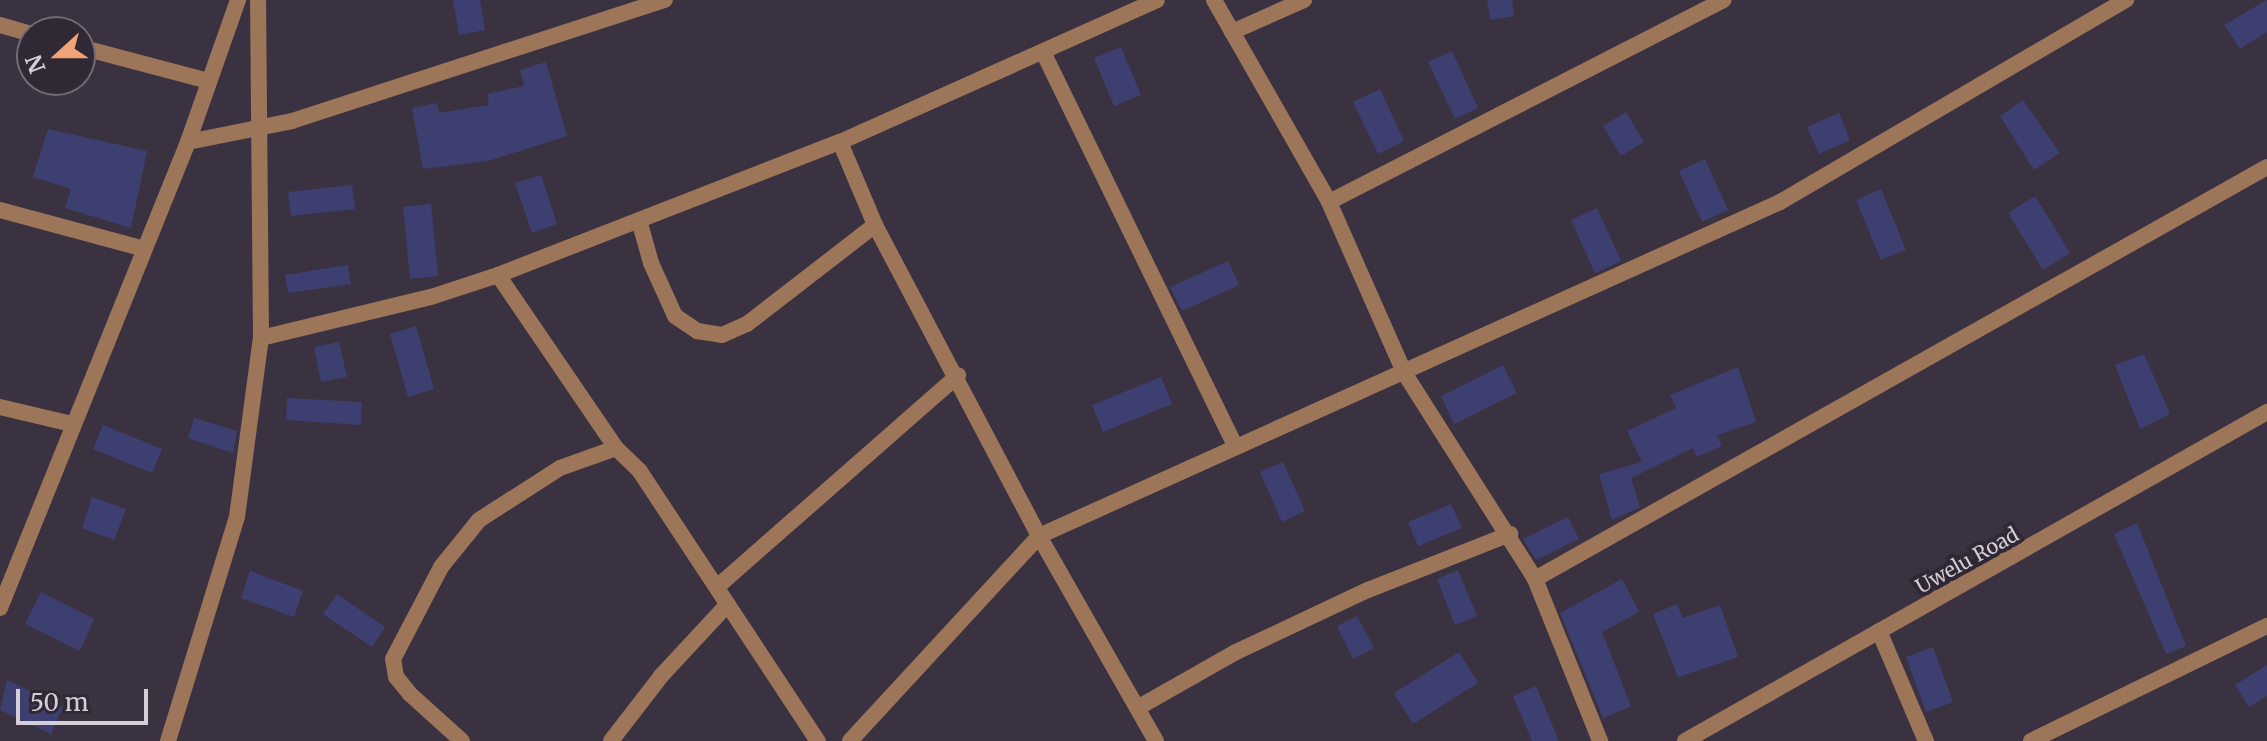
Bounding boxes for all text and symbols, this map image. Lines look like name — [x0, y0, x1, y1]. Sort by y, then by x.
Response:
north arrow — [16, 16, 96, 96]
text: N — [19, 51, 52, 77]
street label: Uwelu Road — [1911, 522, 2023, 598]
scale bar — [20, 673, 152, 723]
text: 50 m — [30, 687, 89, 718]

